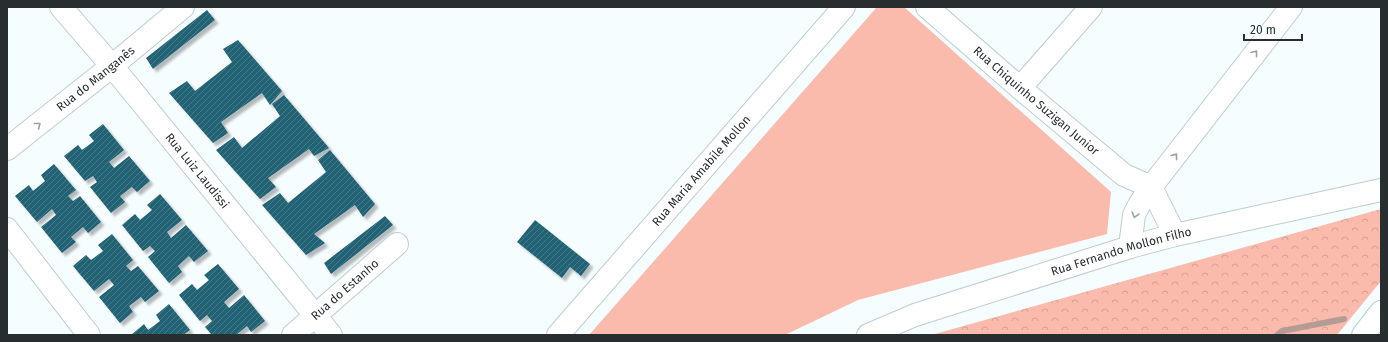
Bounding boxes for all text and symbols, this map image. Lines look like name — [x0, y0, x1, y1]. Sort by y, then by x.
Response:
scale bar — [1244, 16, 1302, 42]
text: 20 m — [1250, 23, 1276, 37]
street label: Rua do Manganês — [54, 43, 138, 114]
street label: Rua Chiquinho Suzigan Junior — [970, 44, 1102, 158]
one-way arrow — [1250, 51, 1257, 58]
street label: Rua Maria Amabíle Mollon — [649, 112, 753, 229]
one-way arrow — [33, 122, 40, 129]
street label: Rua Luiz Laudissi — [162, 130, 232, 211]
one-way arrow — [1170, 153, 1177, 160]
one-way arrow — [1131, 211, 1140, 218]
street label: Rua Fernando Mollon Filho — [1049, 225, 1193, 279]
street label: Rua do Estanho — [308, 256, 382, 323]

